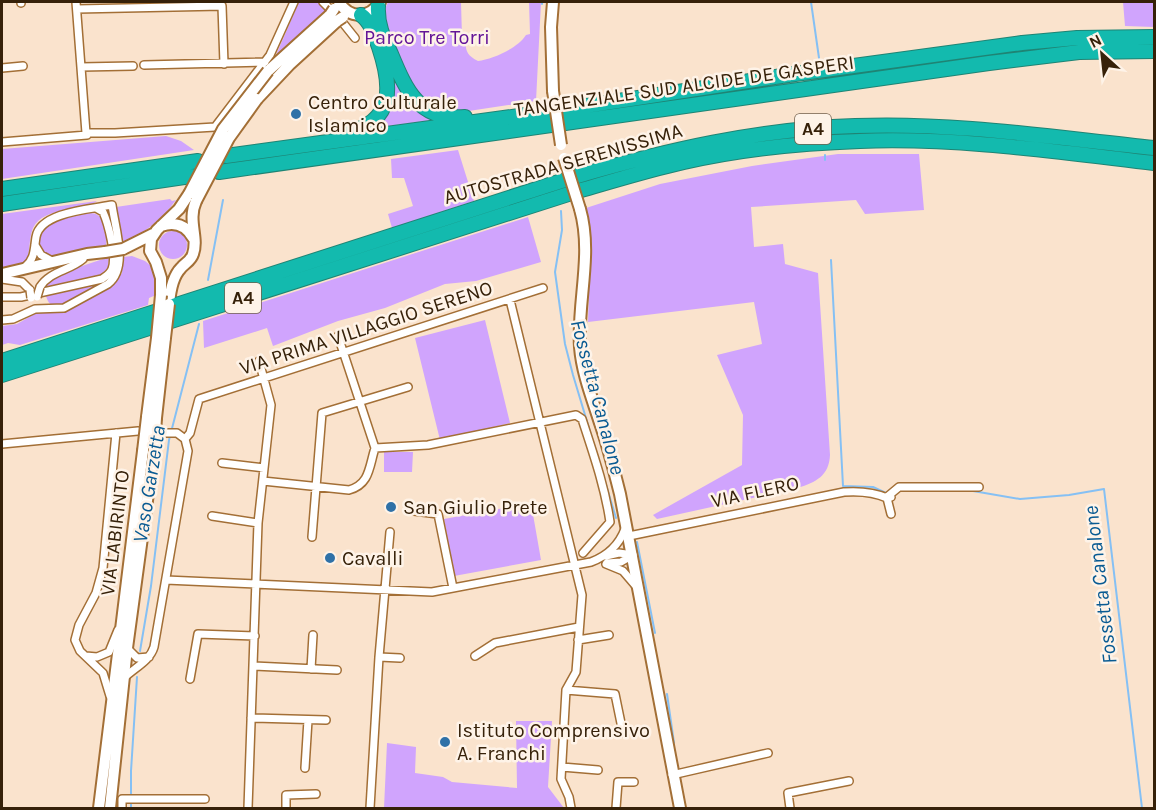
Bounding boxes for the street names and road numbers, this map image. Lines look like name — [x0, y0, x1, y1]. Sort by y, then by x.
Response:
street label: TANGENZIALE SUD ALCIDE DE GASPERI — [512, 51, 856, 121]
road number: A4 — [795, 114, 831, 144]
street label: AUTOSTRADA SERENISSIMA — [441, 119, 685, 209]
street label: VIA PRIMA VILLAGGIO SERENO — [237, 276, 495, 380]
road number: A4 — [225, 283, 261, 313]
street label: VIA LABIRINTO — [96, 469, 134, 597]
street label: VIA FLERO — [709, 471, 801, 513]

